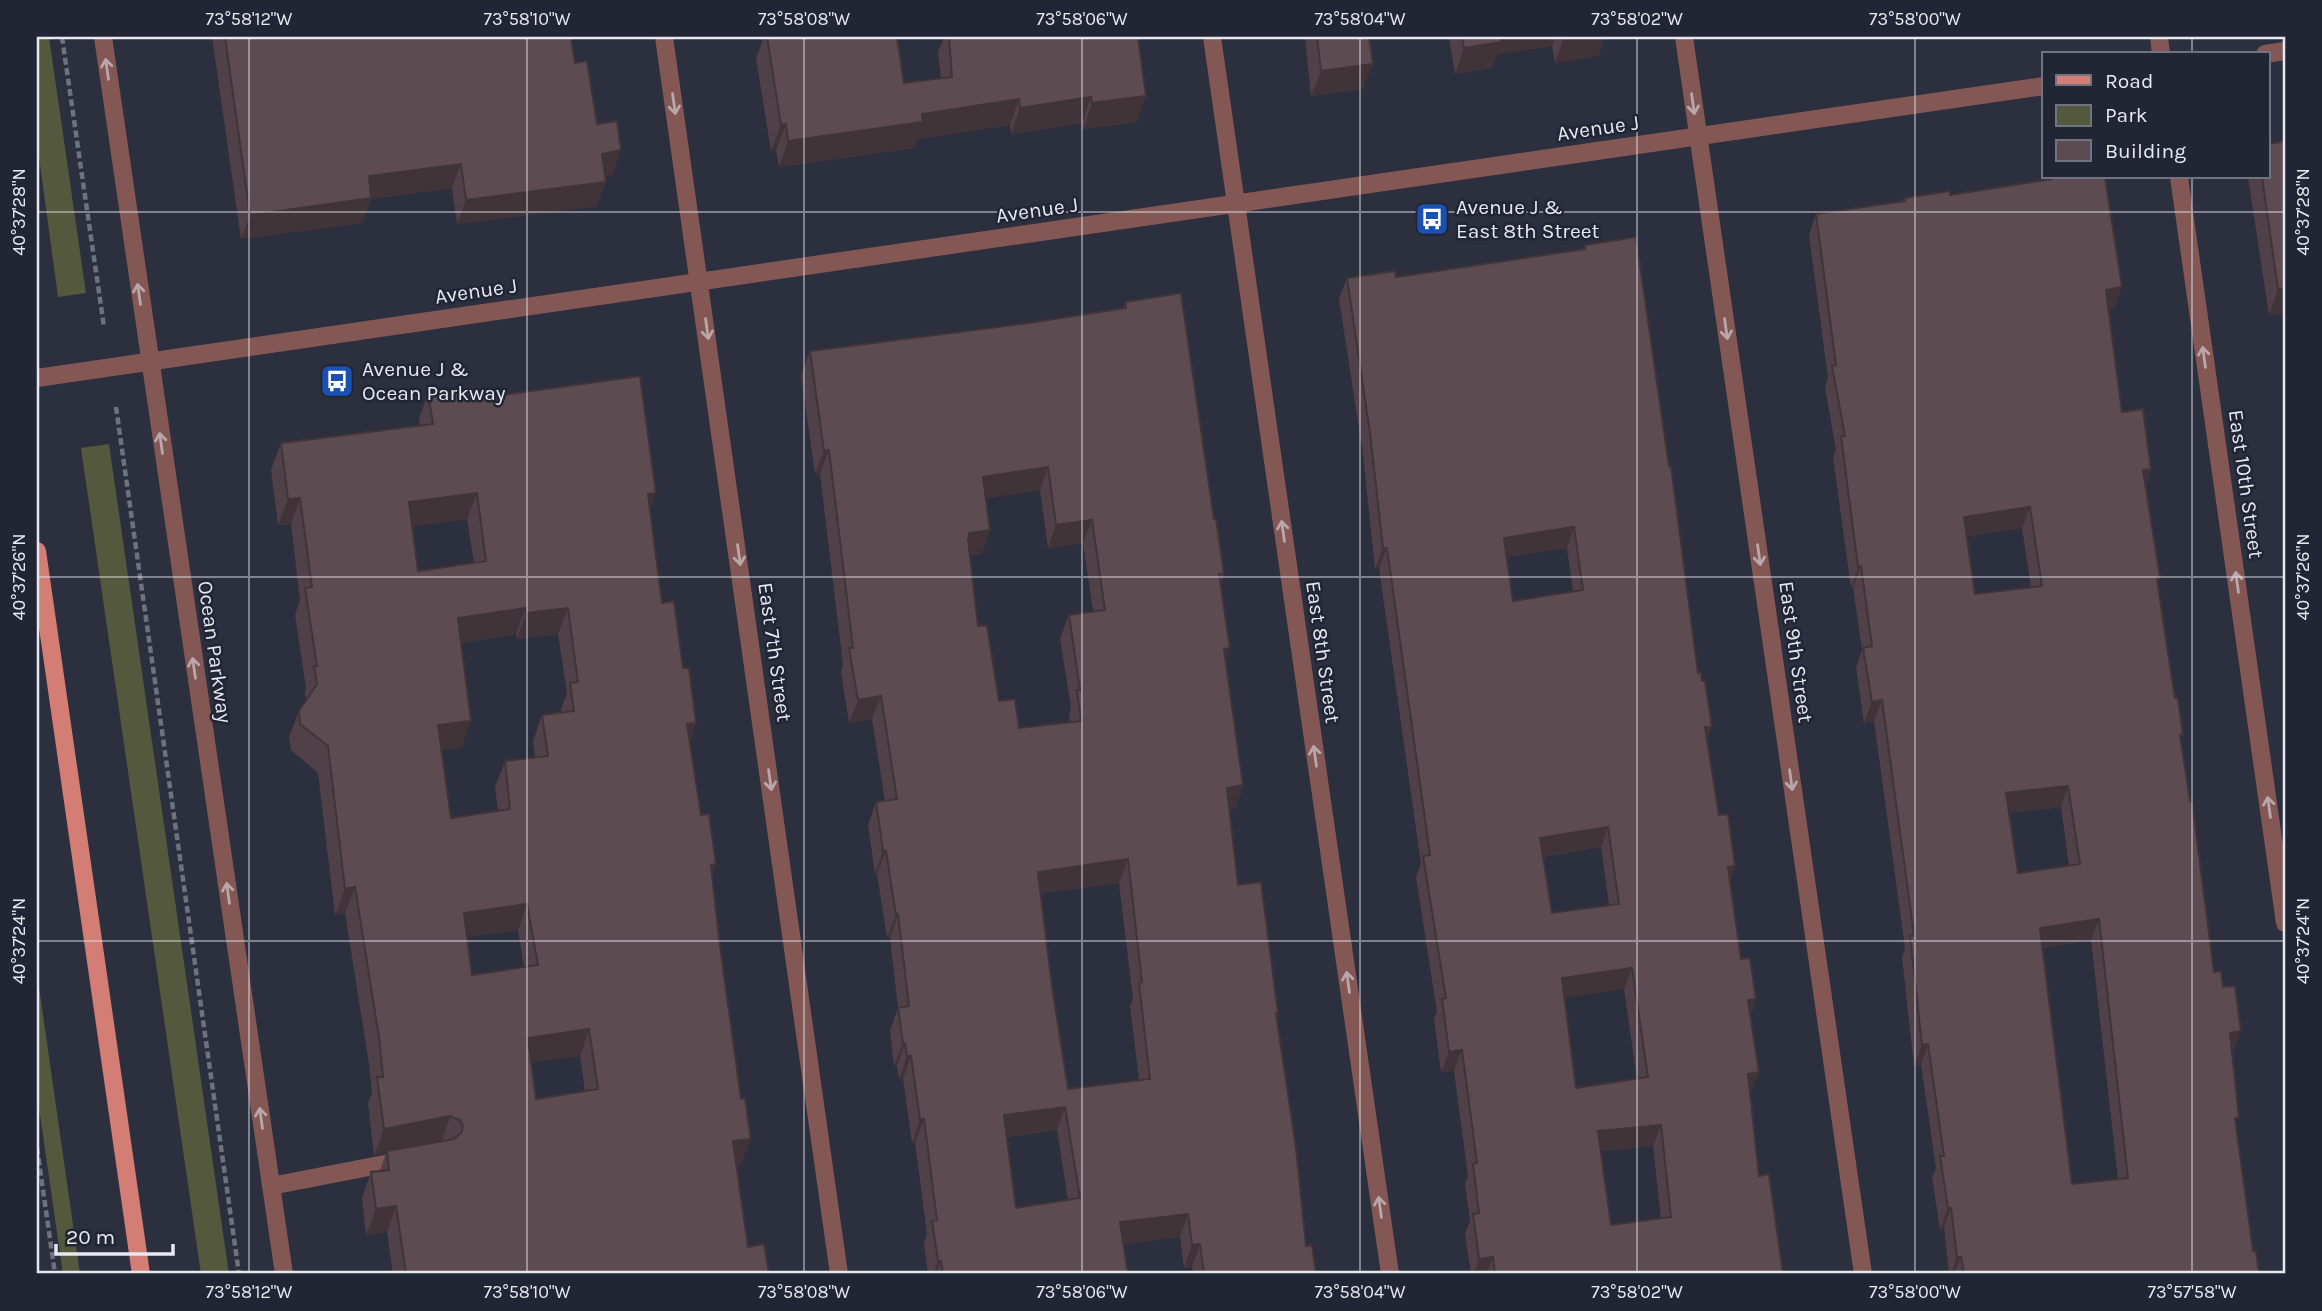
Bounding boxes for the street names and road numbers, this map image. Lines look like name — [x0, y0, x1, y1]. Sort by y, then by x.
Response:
street label: Avenue J — [1555, 110, 1641, 146]
street label: Avenue J — [994, 192, 1080, 228]
street label: Avenue J — [433, 273, 519, 309]
street label: East 10th Street — [2224, 408, 2268, 560]
street label: Ocean Parkway — [193, 579, 237, 725]
street label: East 8th Street — [1301, 579, 1345, 725]
street label: East 9th Street — [1774, 580, 1818, 724]
street label: East 7th Street — [753, 581, 797, 723]

